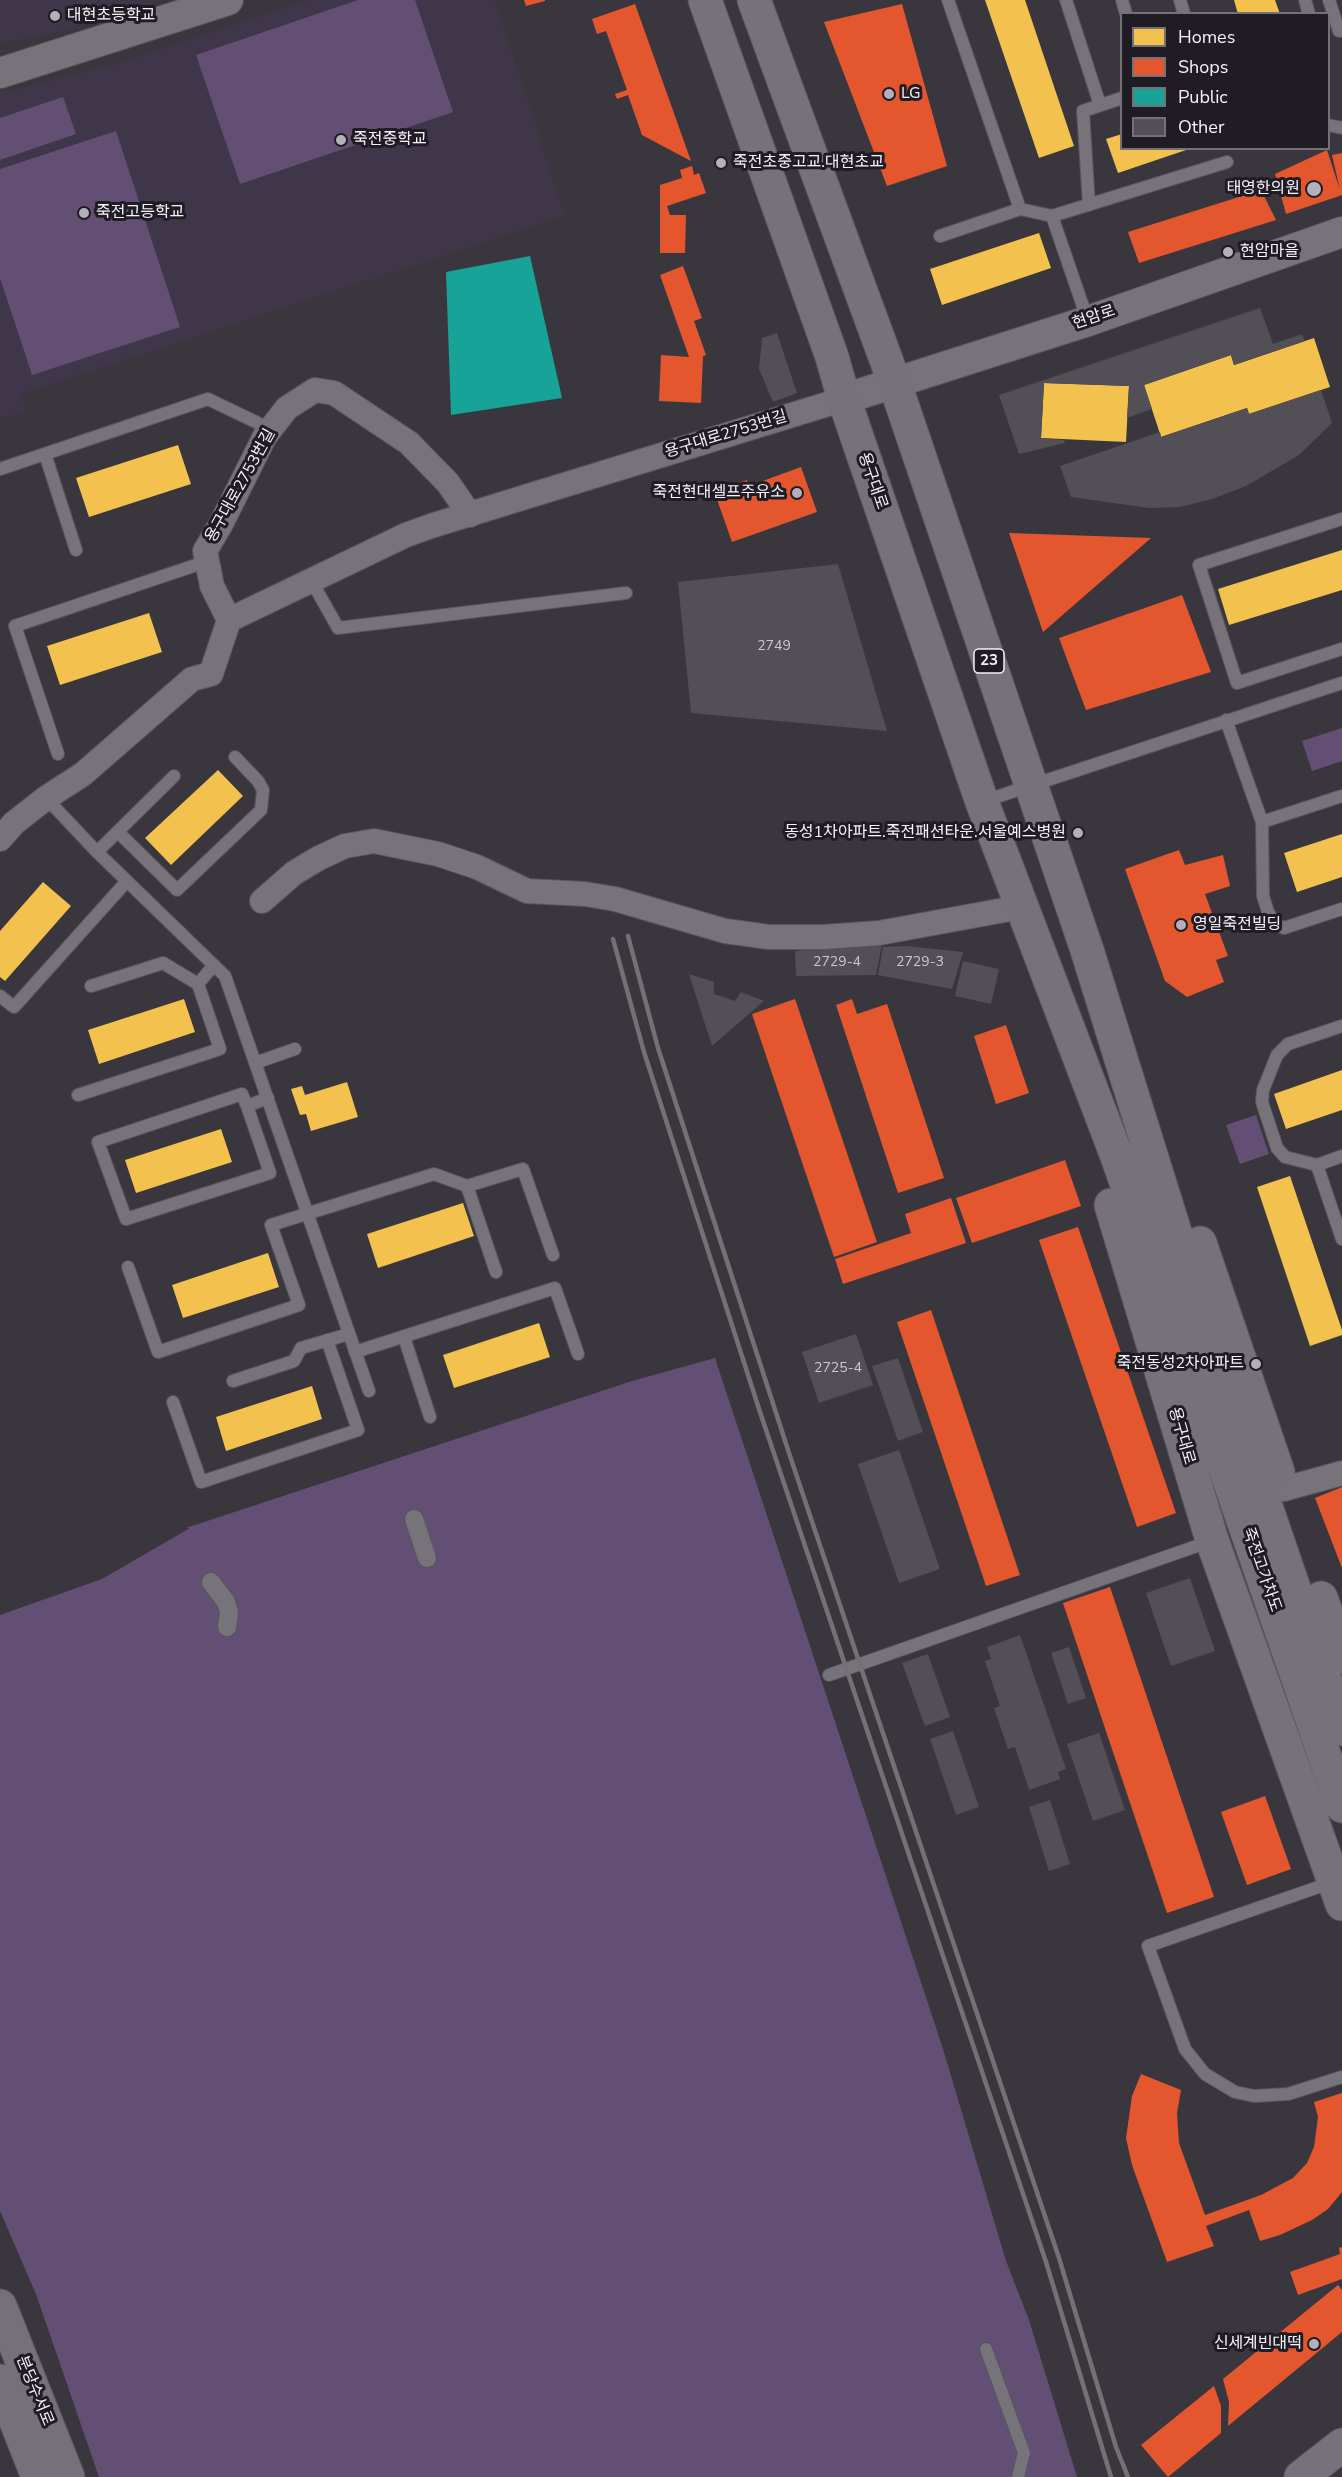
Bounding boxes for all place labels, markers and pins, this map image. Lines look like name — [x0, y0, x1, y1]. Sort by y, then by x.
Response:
place label: 대현초등학교 — [67, 6, 155, 26]
marker: 대현초등학교 — [48, 9, 62, 23]
place label: LG — [901, 84, 921, 104]
marker: LG — [882, 87, 896, 101]
place label: 죽전중학교 — [353, 130, 427, 150]
marker: 죽전중학교 — [334, 133, 348, 147]
place label: 죽전초중고교.대현초교 — [733, 153, 884, 173]
marker: 죽전초중고교.대현초교 — [714, 156, 728, 170]
place label: 태영한의원 — [1226, 179, 1300, 199]
marker: 태영한의원 — [1305, 180, 1323, 198]
place label: 죽전고등학교 — [96, 203, 184, 223]
marker: 죽전고등학교 — [77, 206, 91, 220]
place label: 현암마을 — [1240, 242, 1299, 262]
marker: 현암마을 — [1221, 245, 1235, 259]
place label: 죽전현대셀프주유소 — [653, 483, 785, 503]
marker: 죽전현대셀프주유소 — [790, 486, 804, 500]
place label: 동성1차아파트.죽전패션타운.서울예스병원 — [784, 823, 1066, 843]
marker: 동성1차아파트.죽전패션타운.서울예스병원 — [1071, 826, 1085, 840]
place label: 영일죽전빌딩 — [1193, 915, 1281, 935]
marker: 영일죽전빌딩 — [1174, 918, 1188, 932]
place label: 죽전동성2차아파트 — [1117, 1354, 1244, 1374]
marker: 죽전동성2차아파트 — [1249, 1357, 1263, 1371]
place label: 신세계빈대떡 — [1214, 2334, 1302, 2354]
marker: 신세계빈대떡 — [1307, 2337, 1321, 2351]

